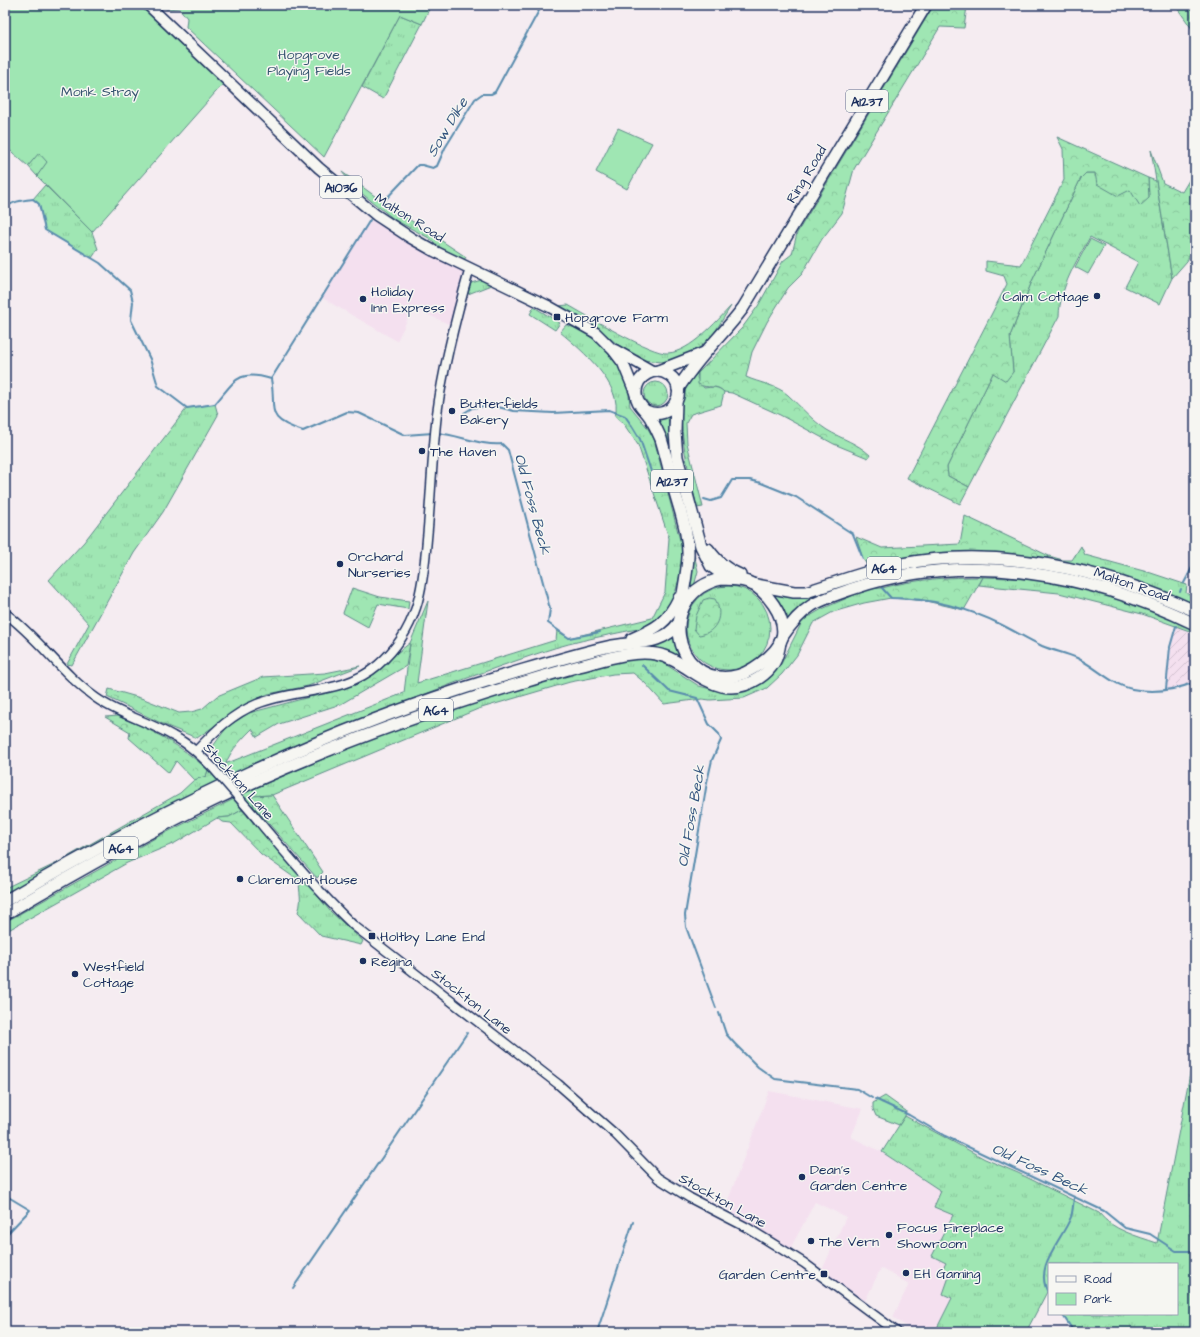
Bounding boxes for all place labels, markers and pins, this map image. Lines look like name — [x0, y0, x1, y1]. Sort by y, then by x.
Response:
place label: Holiday Inn Express — [371, 282, 445, 318]
place label: Calm Cottage — [1002, 287, 1089, 307]
marker: Calm Cottage — [1092, 291, 1102, 301]
marker: Holiday Inn Express — [358, 294, 368, 304]
place label: Hopgrove Farm — [565, 308, 668, 328]
marker: Hopgrove Farm — [552, 312, 562, 322]
place label: Butterfields Bakery — [460, 394, 538, 430]
marker: Butterfields Bakery — [447, 406, 457, 416]
place label: The Haven — [430, 442, 496, 462]
marker: The Haven — [417, 446, 427, 456]
place label: Orchard Nurseries — [348, 547, 411, 583]
marker: Orchard Nurseries — [335, 559, 345, 569]
place label: Claremont House — [248, 870, 358, 890]
marker: Claremont House — [235, 874, 245, 884]
place label: Holtby Lane End — [380, 927, 485, 947]
marker: Holtby Lane End — [367, 931, 377, 941]
place label: Regina — [371, 952, 412, 972]
marker: Regina — [358, 956, 368, 966]
place label: Westfield Cottage — [83, 957, 144, 993]
marker: Westfield Cottage — [70, 969, 80, 979]
place label: Dean's Garden Centre — [810, 1160, 908, 1196]
marker: Dean's Garden Centre — [797, 1172, 807, 1182]
place label: Focus Fireplace Showroom — [897, 1218, 1004, 1254]
marker: Focus Fireplace Showroom — [884, 1230, 894, 1240]
place label: The Vern — [819, 1232, 879, 1252]
marker: The Vern — [806, 1236, 816, 1246]
place label: EH Gaming — [914, 1264, 980, 1284]
place label: Garden Centre — [719, 1265, 816, 1285]
marker: EH Gaming — [901, 1268, 911, 1278]
marker: Garden Centre — [819, 1269, 829, 1279]

